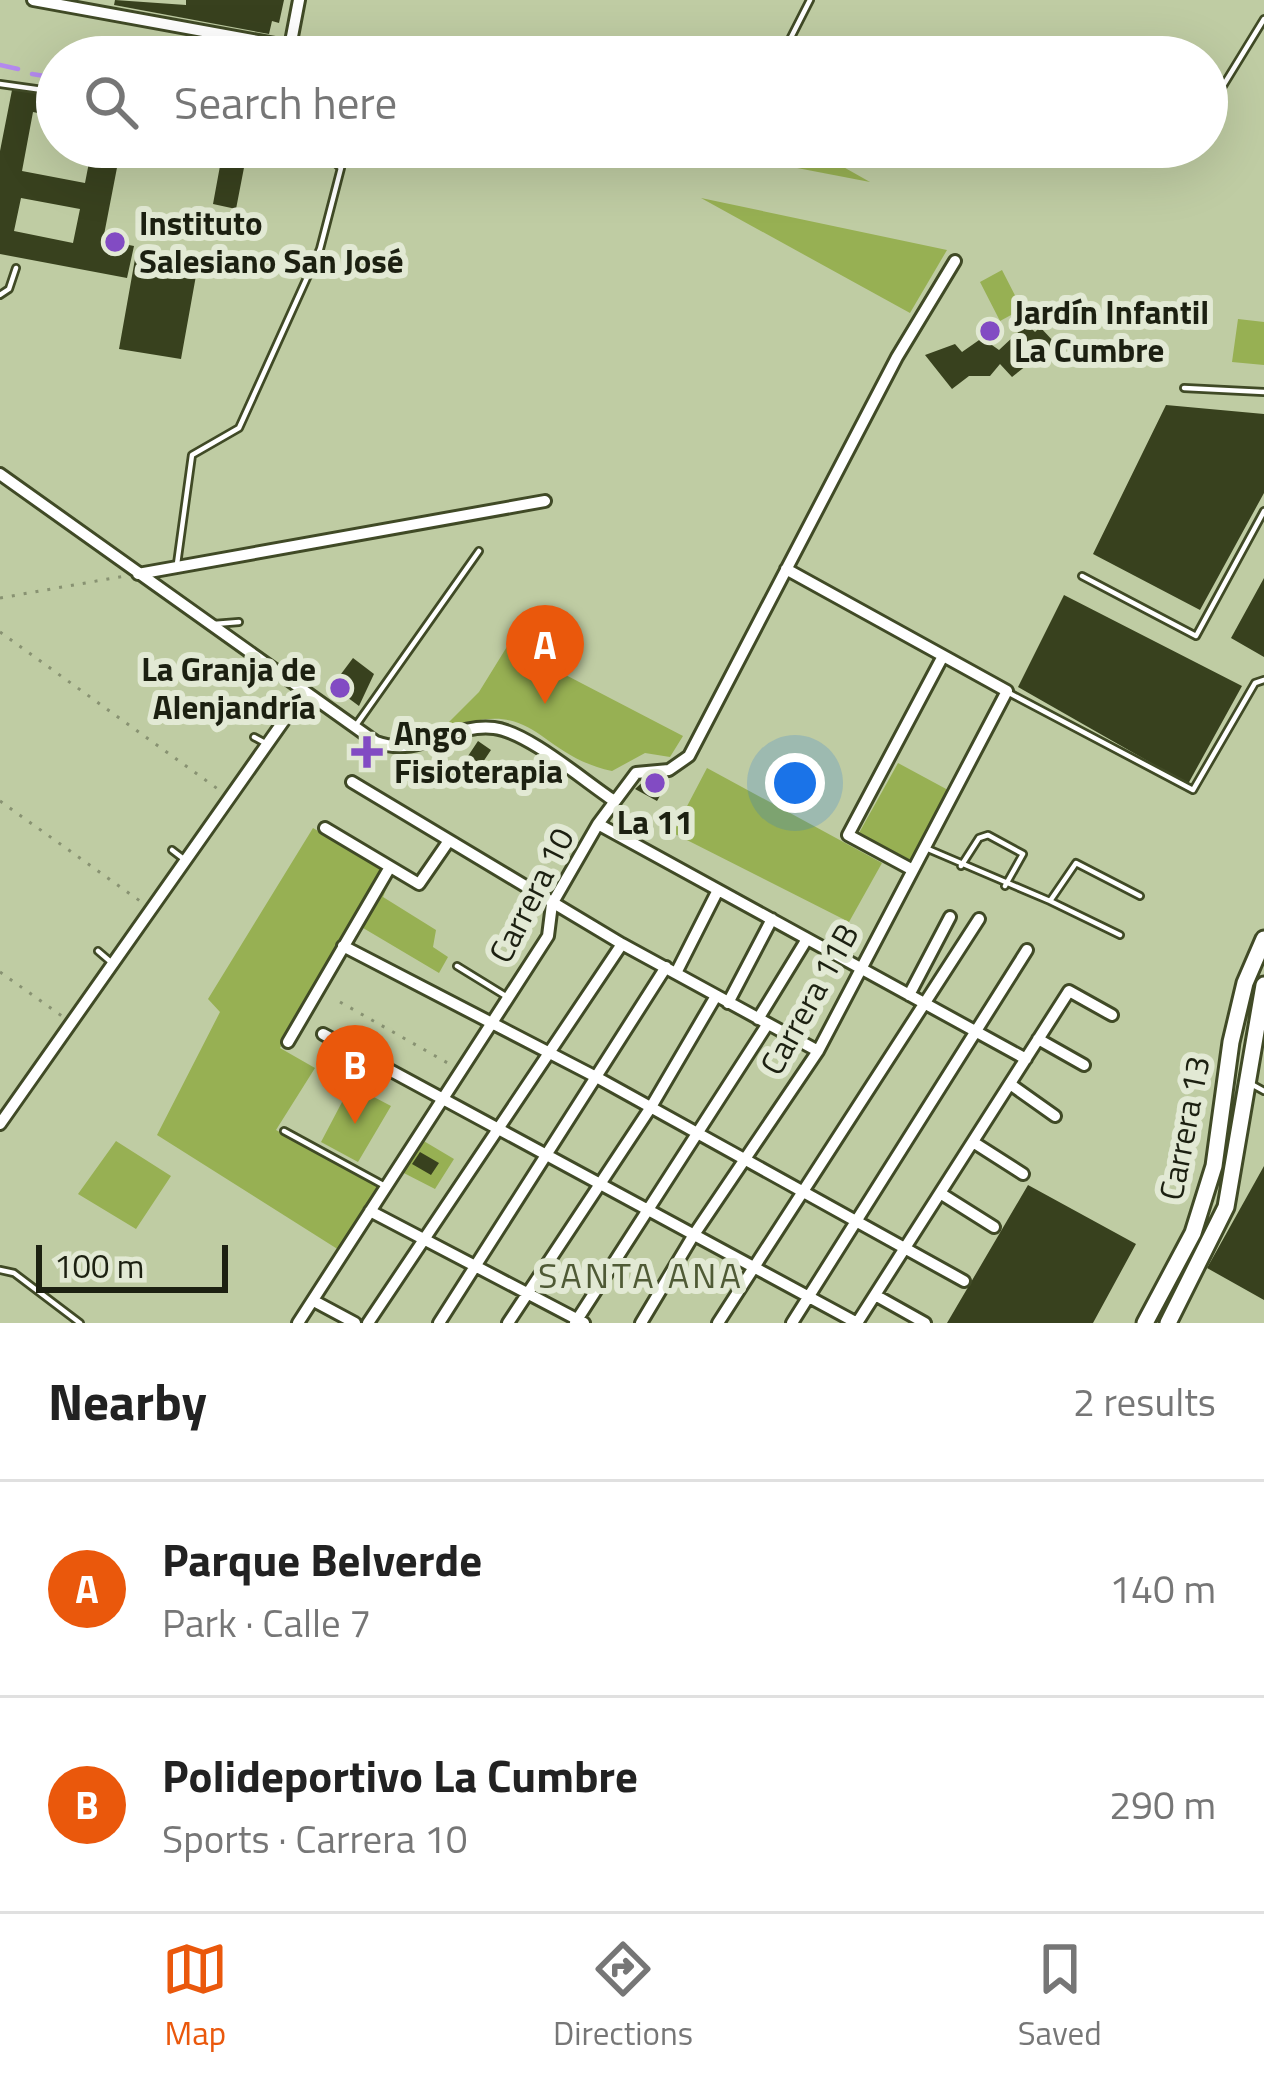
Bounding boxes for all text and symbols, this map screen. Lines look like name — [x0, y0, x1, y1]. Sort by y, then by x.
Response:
search box — [36, 36, 1228, 168]
text: Search here — [174, 68, 397, 136]
icon: search — [78, 69, 144, 135]
place label: Instituto Salesiano San José — [139, 198, 404, 286]
marker: Instituto Salesiano San José — [102, 229, 128, 255]
place label: Jardín Infantil La Cumbre — [1014, 287, 1209, 375]
marker: Jardín Infantil La Cumbre — [977, 318, 1003, 344]
pin: A — [506, 605, 584, 704]
place label: La Granja de Alenjandría — [141, 644, 316, 732]
marker: La Granja de Alenjandría — [327, 675, 353, 701]
place label: Ango Fisioterapia — [394, 708, 563, 796]
marker: Ango Fisioterapia — [351, 736, 383, 768]
your location — [765, 753, 825, 813]
marker: La 11 — [642, 770, 668, 796]
place label: La 11 — [617, 797, 693, 847]
street label: Carrera 10 — [476, 819, 586, 971]
street label: Carrera 11B — [747, 914, 871, 1084]
pin: B — [316, 1025, 394, 1124]
street label: Carrera 13 — [1146, 1052, 1222, 1204]
scale bar — [36, 1239, 228, 1292]
text: 100 m — [54, 1241, 144, 1291]
district label: SANTA ANA — [538, 1247, 744, 1302]
text: Nearby — [48, 1362, 207, 1440]
text: 2 results — [1073, 1372, 1216, 1431]
text: Parque Belverde — [162, 1525, 482, 1593]
text: A — [75, 1559, 99, 1618]
text: 140 m — [1109, 1559, 1216, 1618]
text: Park · Calle 7 — [162, 1593, 371, 1652]
text: Polideportivo La Cumbre — [162, 1741, 638, 1809]
text: B — [75, 1775, 99, 1834]
text: 290 m — [1109, 1775, 1216, 1834]
text: Sports · Carrera 10 — [162, 1809, 468, 1868]
tab: Map — [162, 1936, 228, 2058]
tab: Directions — [553, 1936, 693, 2058]
tab: Saved — [1018, 1936, 1102, 2058]

